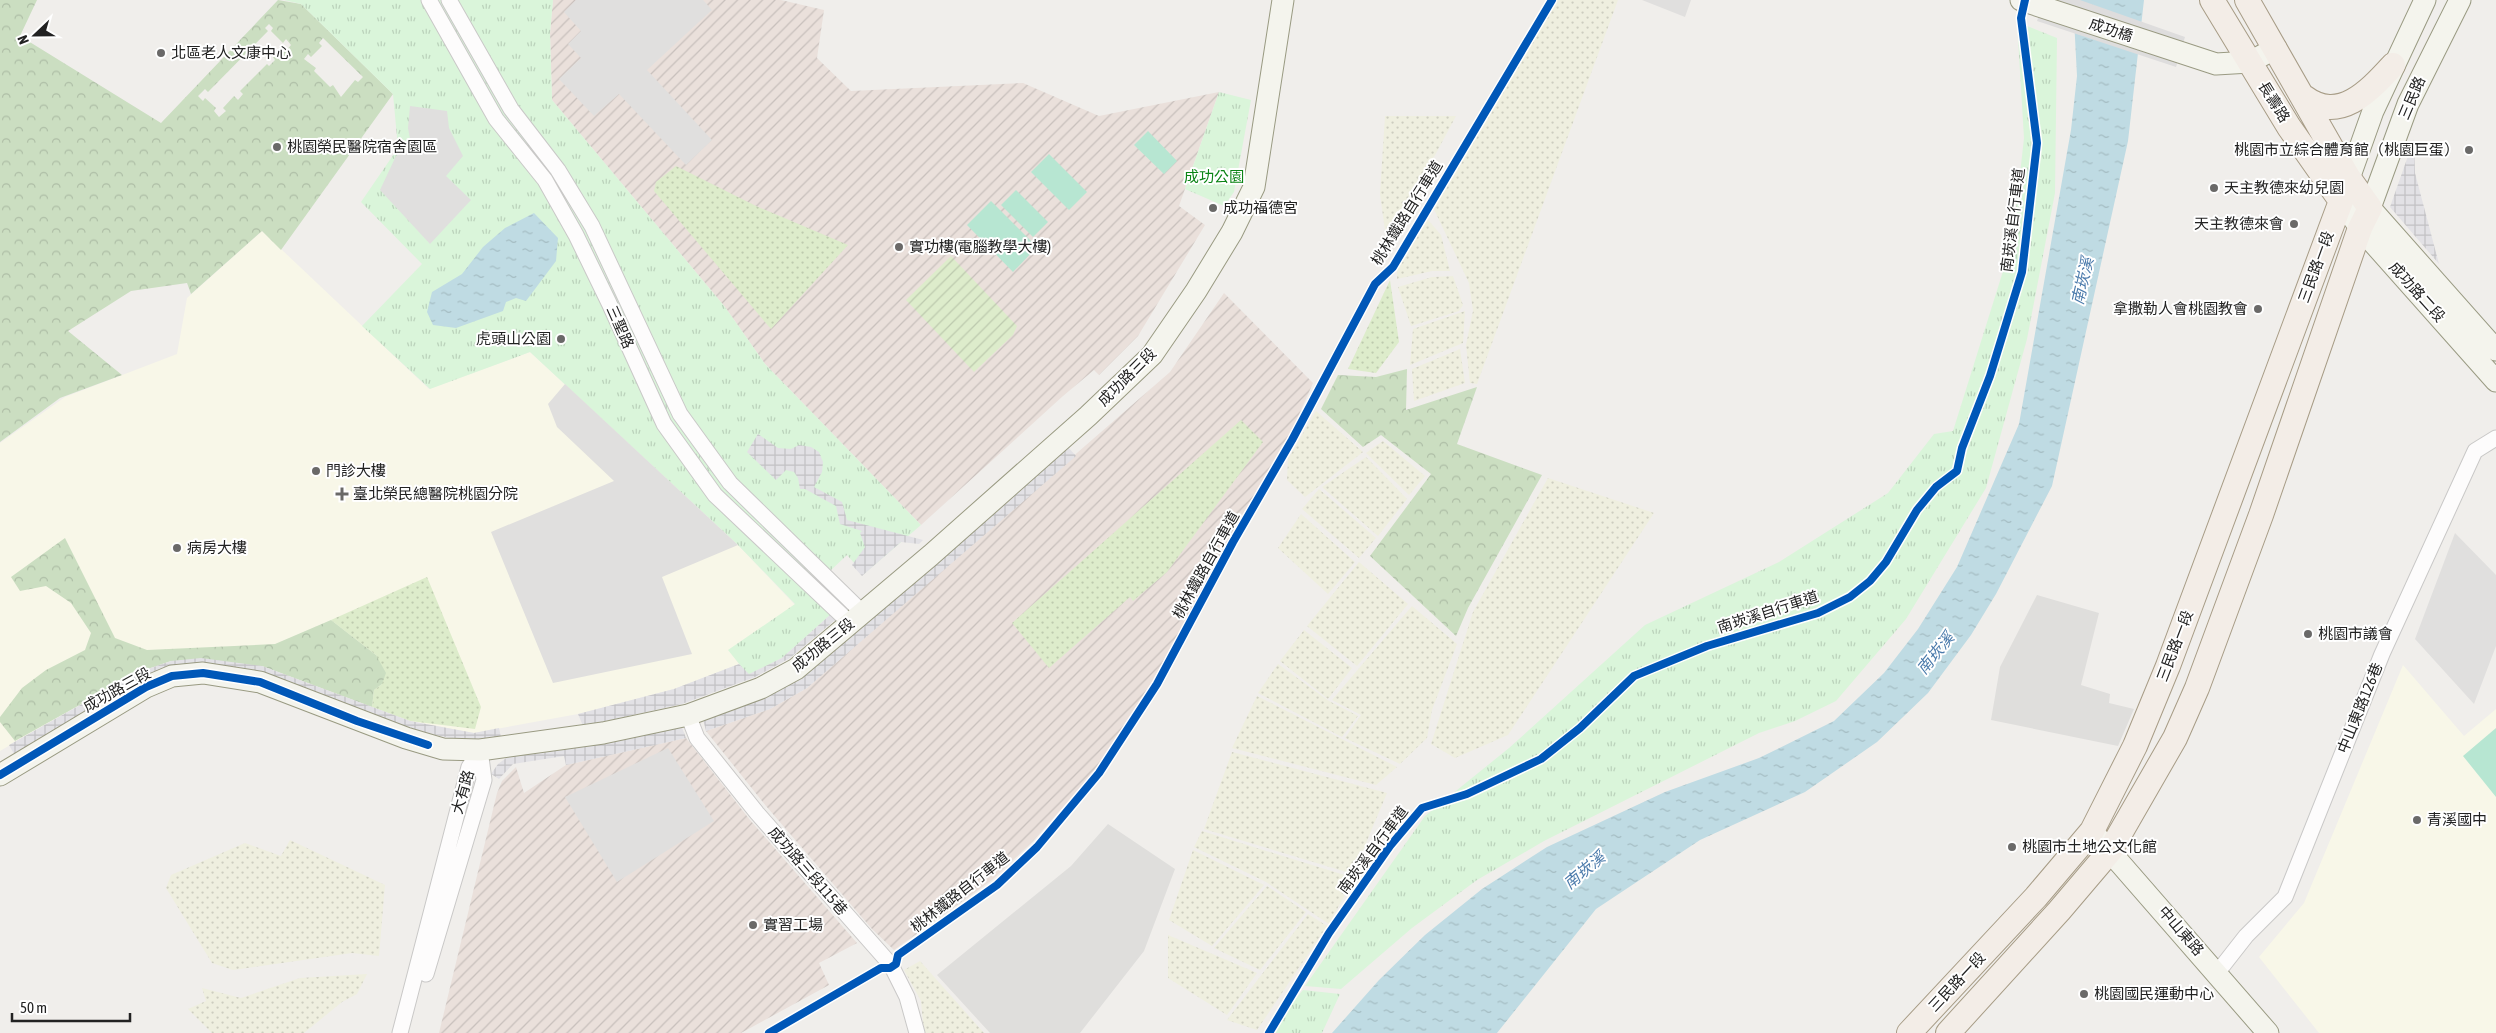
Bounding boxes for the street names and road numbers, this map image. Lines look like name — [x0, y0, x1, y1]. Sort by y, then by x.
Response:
street label: 成功橋 — [2087, 14, 2135, 45]
street label: 三民路 — [2395, 74, 2428, 122]
street label: 長壽路 — [2255, 78, 2294, 125]
street label: 桃林鐵路自行車道 — [1368, 157, 1446, 268]
street label: 南崁溪自行車道 — [1998, 167, 2027, 273]
street label: 三民路一段 — [2295, 229, 2336, 305]
street label: 成功路二段 — [2386, 258, 2449, 325]
street label: 三聖路 — [604, 303, 637, 351]
street label: 成功路三段 — [1094, 344, 1159, 409]
street label: 桃林鐵路自行車道 — [1169, 508, 1242, 621]
street label: 南崁溪自行車道 — [1715, 587, 1820, 636]
street label: 三民路一段 — [2153, 608, 2196, 684]
street label: 成功路三段 — [788, 614, 857, 675]
street label: 中山東路126巷 — [2334, 660, 2385, 756]
street label: 成功路三段 — [80, 664, 154, 715]
street label: 大有路 — [448, 768, 477, 816]
street label: 南崁溪自行車道 — [1334, 803, 1411, 897]
street label: 成功路三段115巷 — [765, 823, 851, 918]
street label: 桃林鐵路自行車道 — [907, 848, 1012, 935]
street label: 中山東路 — [2155, 902, 2207, 959]
street label: 三民路一段 — [1925, 948, 1988, 1015]

